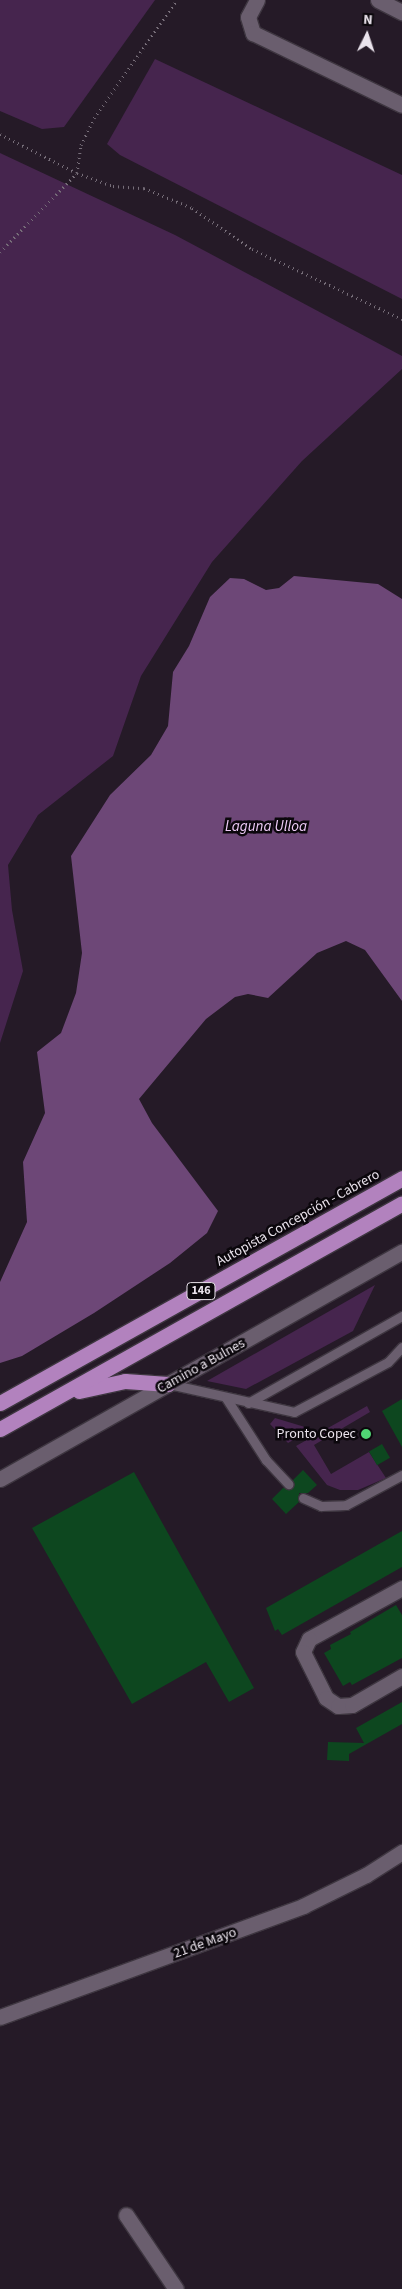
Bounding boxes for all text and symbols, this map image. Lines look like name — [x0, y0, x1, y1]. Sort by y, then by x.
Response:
north arrow — [342, 10, 392, 60]
text: N — [363, 10, 373, 30]
water label: Laguna Ulloa — [225, 818, 307, 836]
street label: Autopista Concepción - Cabrero — [213, 1166, 383, 1270]
road number: 146 — [186, 1282, 216, 1300]
street label: Camino a Bulnes — [154, 1335, 248, 1397]
place label: Pronto Copec — [277, 1426, 356, 1442]
marker: Pronto Copec — [360, 1428, 372, 1440]
street label: 21 de Mayo — [171, 1924, 239, 1962]

